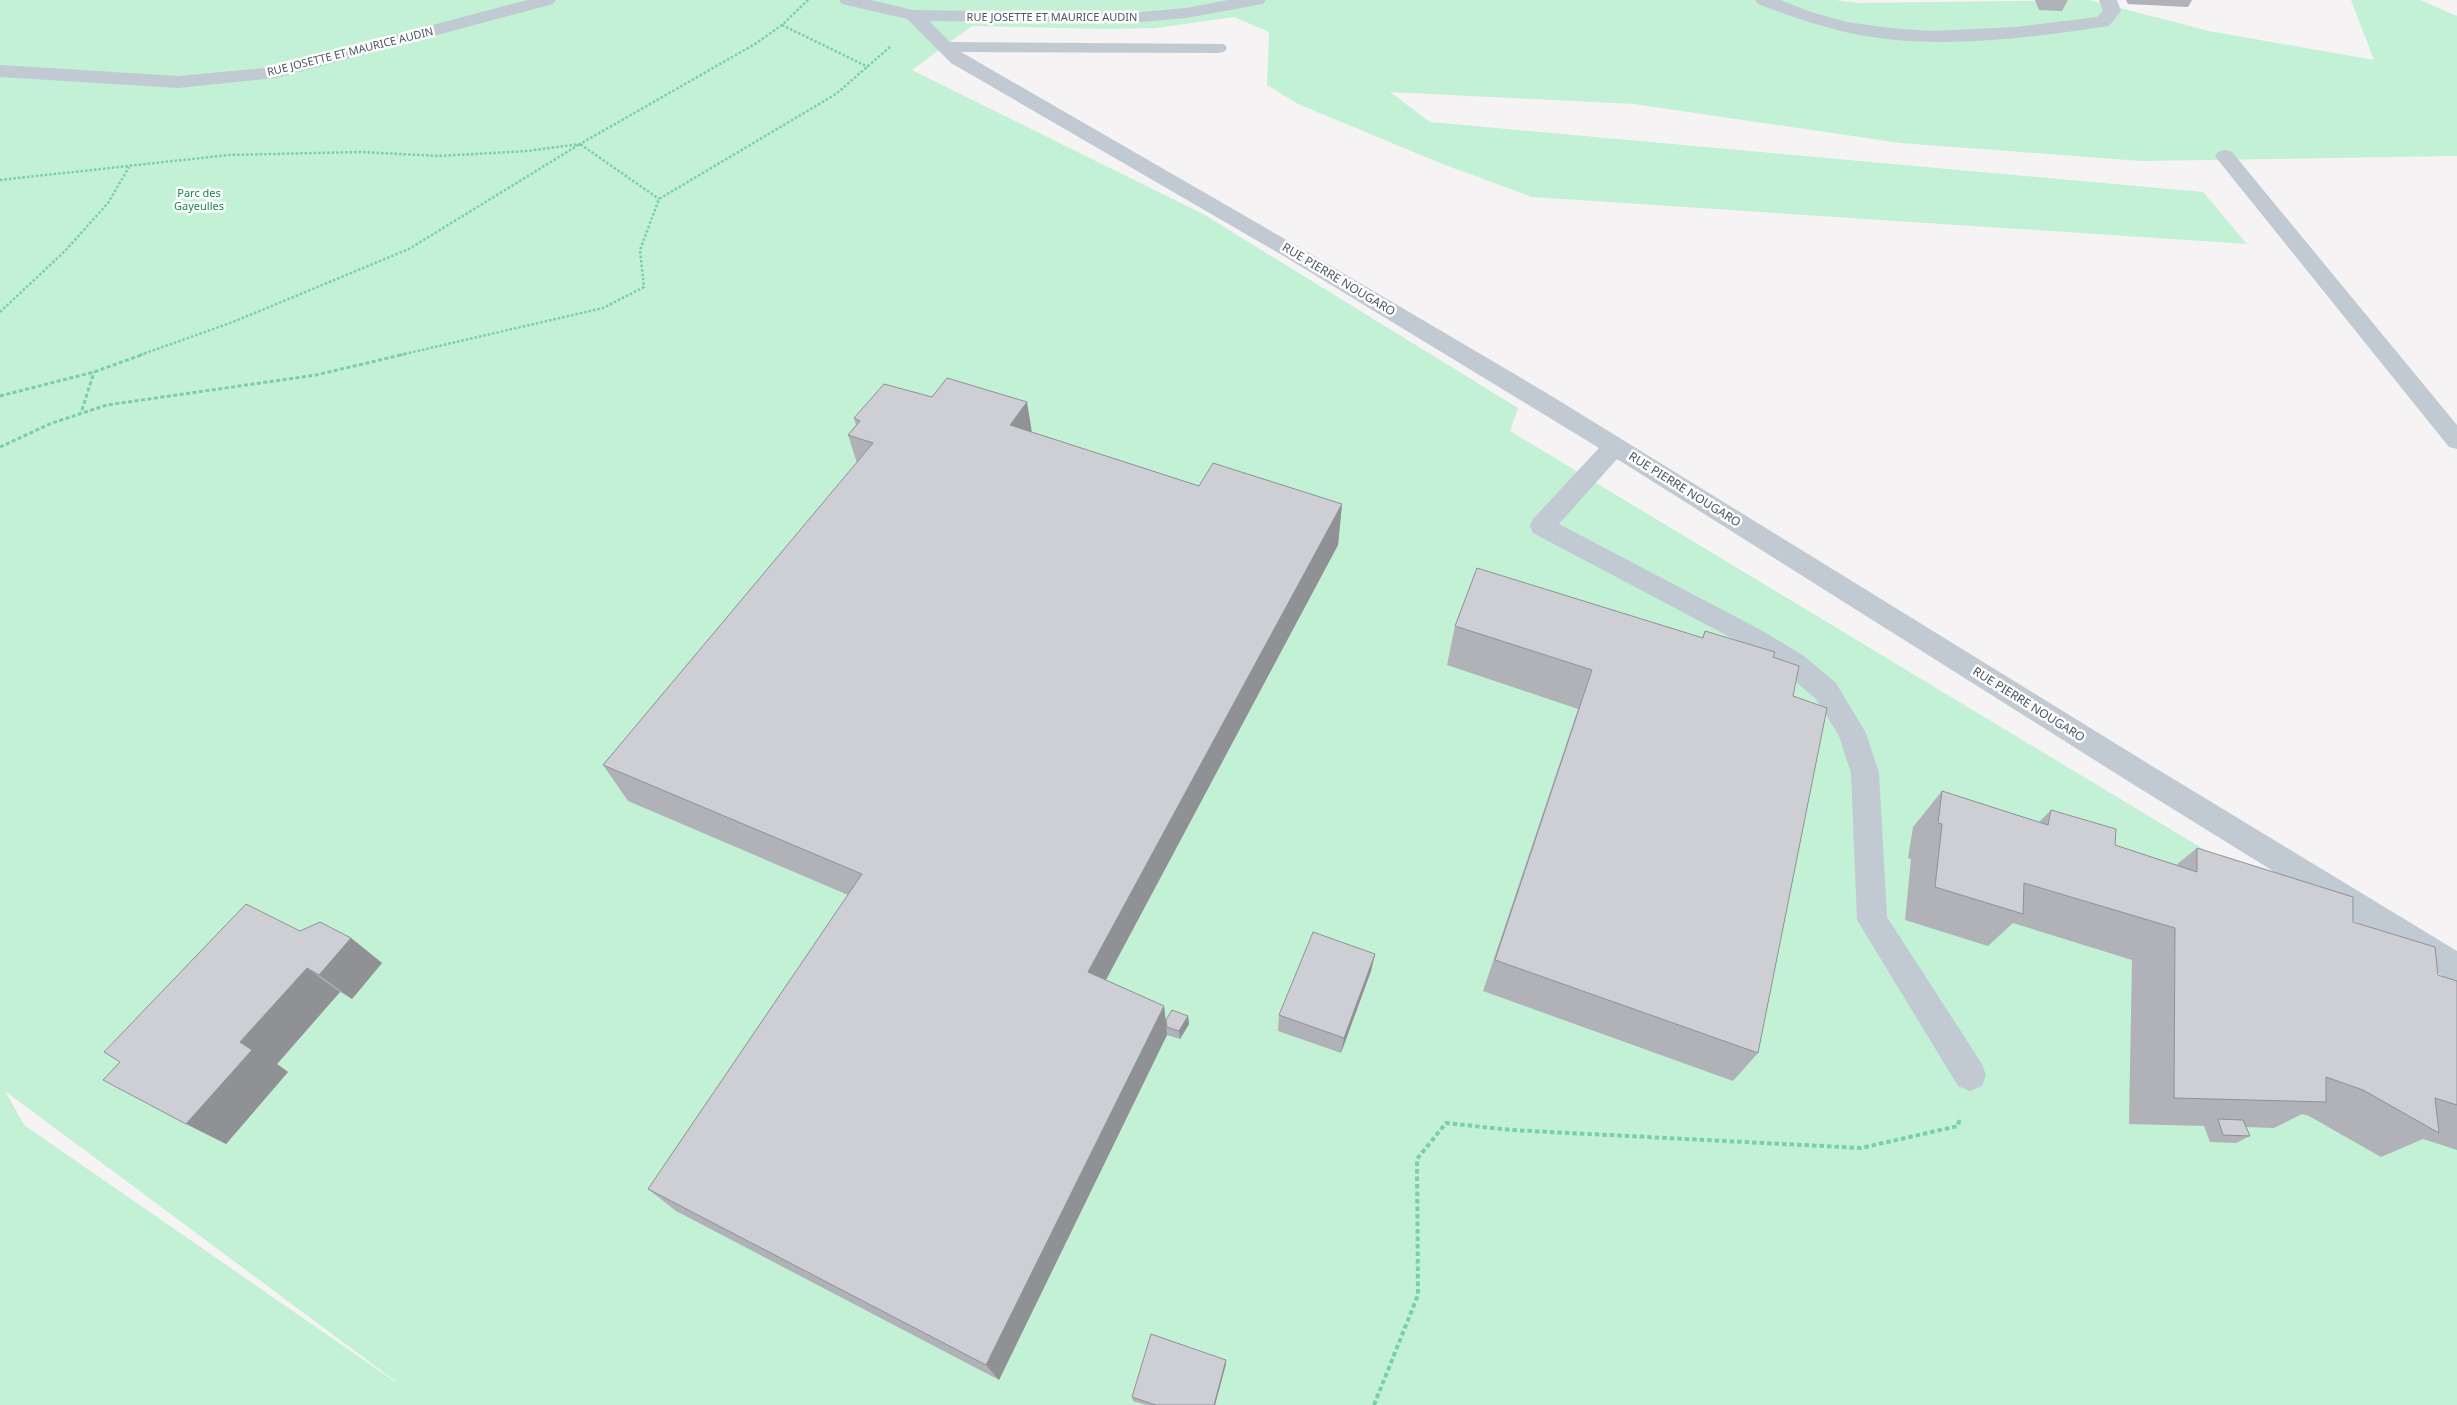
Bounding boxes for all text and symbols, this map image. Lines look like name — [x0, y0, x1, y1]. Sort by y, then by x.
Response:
street label: RUE JOSETTE ET MAURICE AUDIN — [967, 9, 1137, 24]
street label: RUE JOSETTE ET MAURICE AUDIN — [265, 23, 435, 79]
park label: Parc des Gayeulles — [174, 185, 224, 213]
street label: RUE PIERRE NOUGARO — [1279, 238, 1399, 320]
street label: RUE PIERRE NOUGARO — [1626, 448, 1744, 530]
street label: RUE PIERRE NOUGARO — [1970, 663, 2088, 745]

